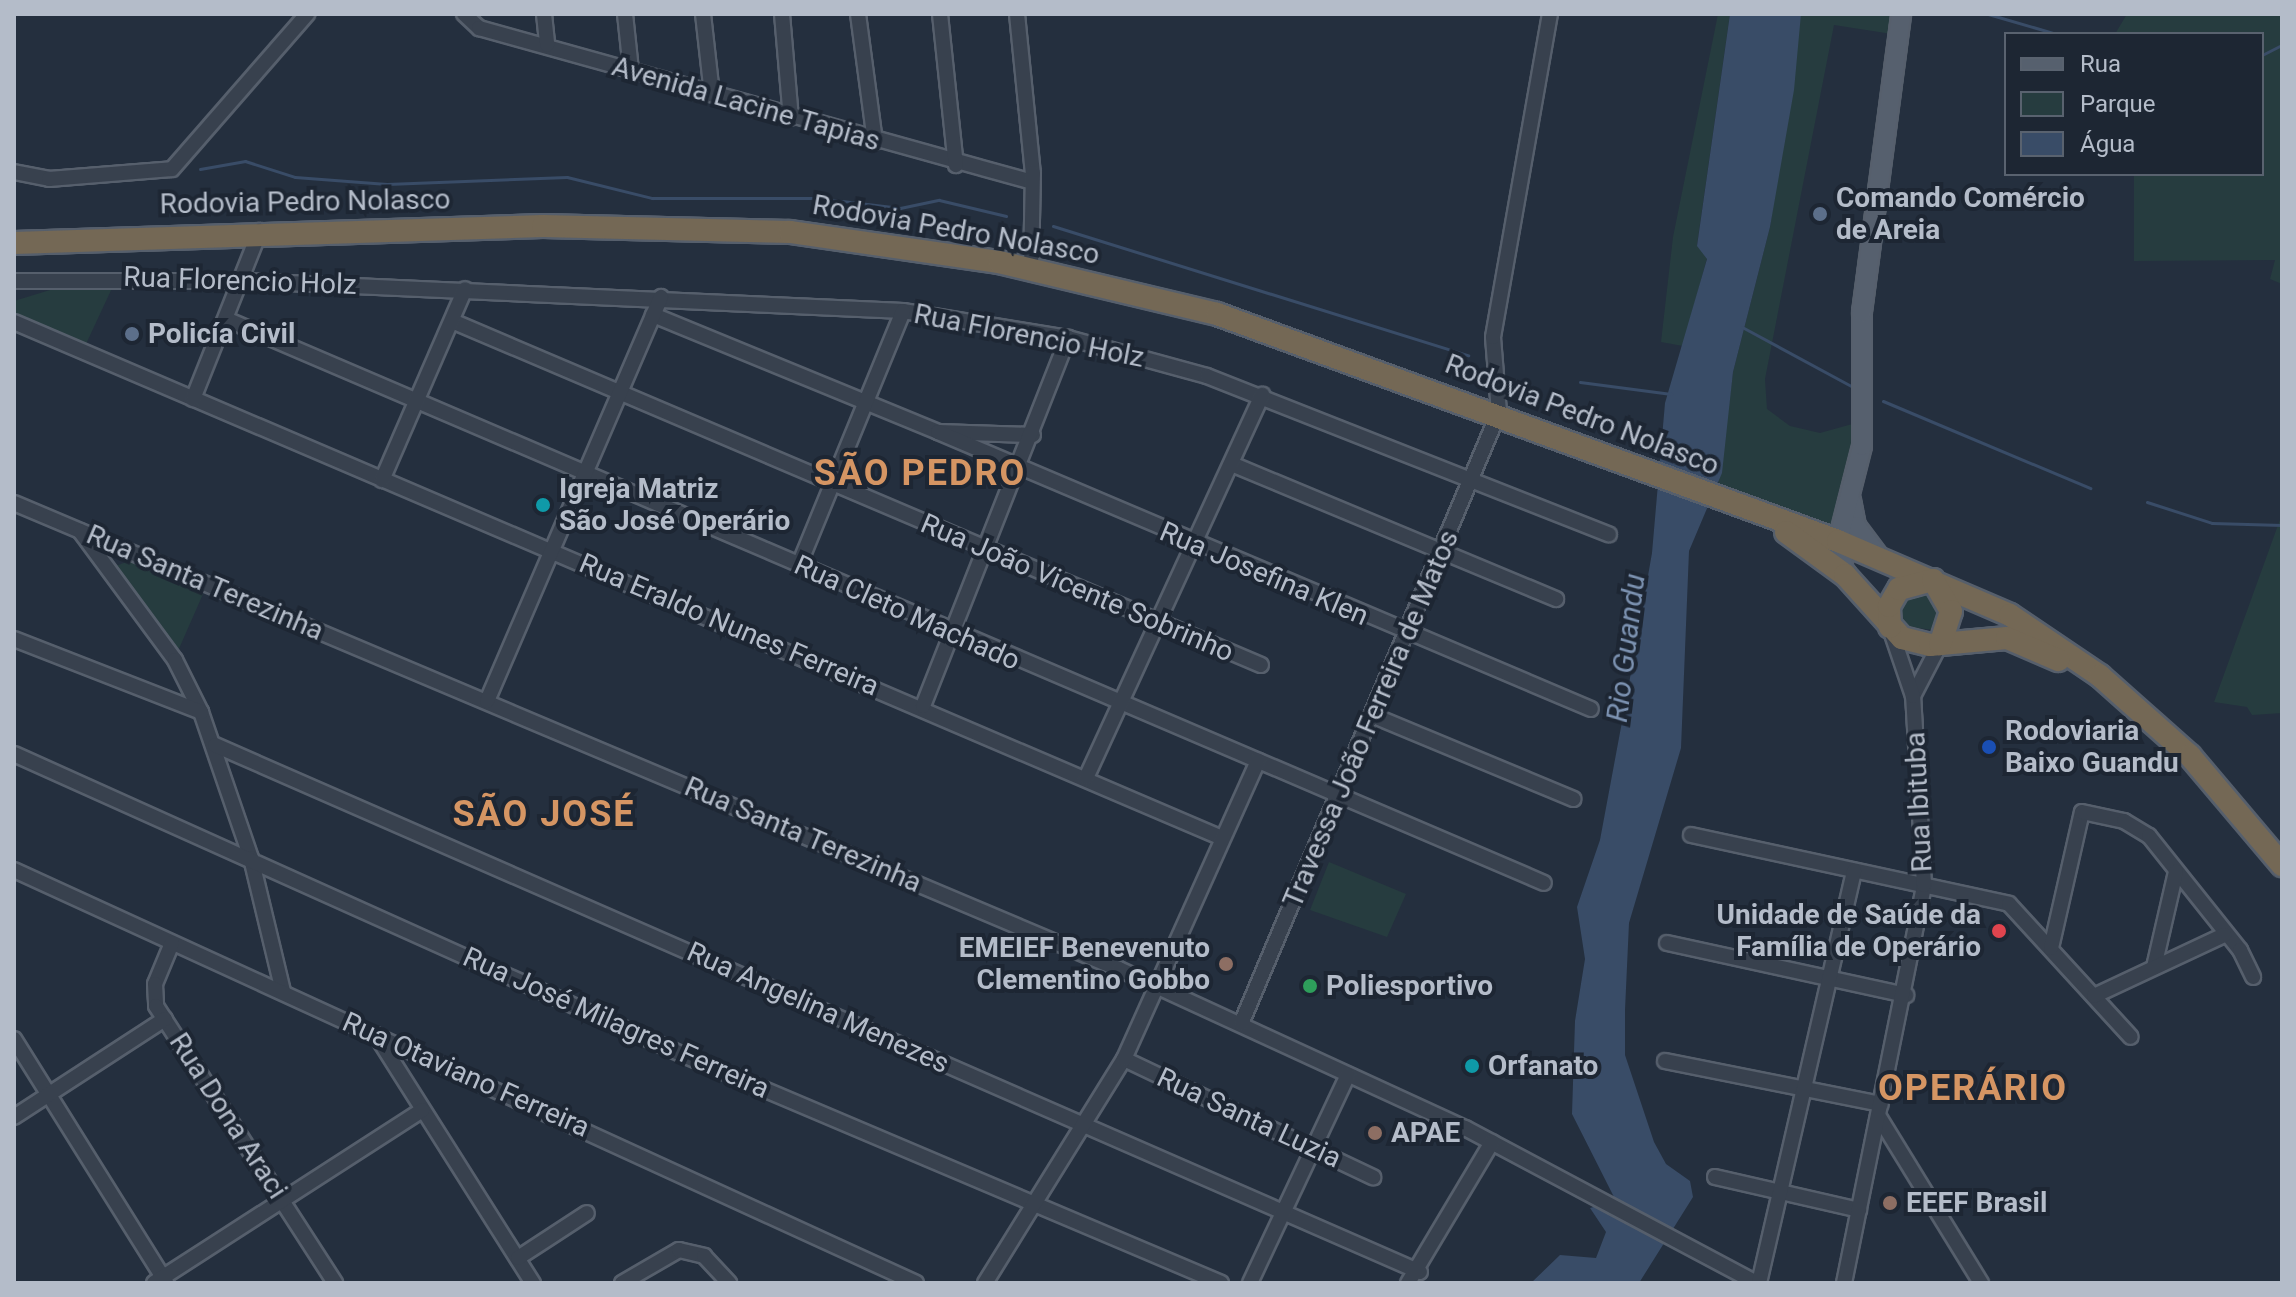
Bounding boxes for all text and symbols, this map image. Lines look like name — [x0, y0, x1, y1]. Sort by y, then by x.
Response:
legend — [2004, 32, 2264, 176]
street label: Avenida Lacine Tapias — [608, 50, 884, 158]
text: Rua — [2080, 50, 2121, 78]
text: Parque — [2080, 90, 2156, 118]
text: Água — [2080, 130, 2135, 158]
place label: Comando Comércio de Areia — [1836, 181, 2085, 247]
street label: Rodovia Pedro Nolasco — [159, 183, 451, 221]
street label: Rodovia Pedro Nolasco — [810, 188, 1102, 272]
marker: Comando Comércio de Areia — [1811, 205, 1829, 223]
street label: Rua Florencio Holz — [123, 260, 357, 302]
street label: Rua Florencio Holz — [911, 297, 1147, 375]
place label: Policía Civil — [148, 317, 295, 351]
marker: Policía Civil — [123, 325, 141, 343]
street label: Rodovia Pedro Nolasco — [1440, 347, 1724, 483]
district label: SÃO PEDRO — [814, 452, 1026, 496]
place label: Igreja Matriz São José Operário — [559, 472, 790, 538]
marker: Igreja Matriz São José Operário — [534, 496, 552, 514]
street label: Rua João Vicente Sobrinho — [916, 507, 1238, 669]
street label: Rua Josefina Klen — [1155, 515, 1373, 633]
street label: Rua Santa Terezinha — [81, 518, 329, 648]
street label: Travessa João Ferreira de Matos — [1276, 525, 1466, 913]
street label: Rua Eraldo Nunes Ferreira — [574, 547, 884, 703]
street label: Rua Cleto Machado — [789, 548, 1025, 678]
water label: Rio Guandu — [1599, 572, 1653, 724]
place label: Rodoviaria Baixo Guandu — [2005, 714, 2179, 780]
street label: Rua Ibituba — [1899, 731, 1939, 873]
marker: Rodoviaria Baixo Guandu — [1980, 738, 1998, 756]
street label: Rua Santa Terezinha — [679, 770, 927, 900]
district label: SÃO JOSÉ — [452, 793, 636, 837]
place label: Unidade de Saúde da Família de Operário — [1717, 898, 1981, 964]
marker: Unidade de Saúde da Família de Operário — [1988, 920, 2010, 942]
place label: EMEIEF Benevenuto Clementino Gobbo — [959, 931, 1210, 997]
street label: Rua Angelina Menezes — [682, 935, 954, 1081]
street label: Rua José Milagres Ferreira — [458, 940, 774, 1106]
marker: EMEIEF Benevenuto Clementino Gobbo — [1217, 955, 1235, 973]
place label: Poliesportivo — [1326, 969, 1493, 1003]
marker: Poliesportivo — [1301, 977, 1319, 995]
street label: Rua Otaviano Ferreira — [337, 1005, 595, 1145]
street label: Rua Dona Araci — [162, 1027, 294, 1205]
place label: Orfanato — [1488, 1049, 1598, 1083]
marker: Orfanato — [1463, 1057, 1481, 1075]
street label: Rua Santa Luzia — [1152, 1061, 1346, 1175]
district label: OPERÁRIO — [1878, 1067, 2068, 1111]
place label: APAE — [1391, 1116, 1460, 1150]
marker: APAE — [1366, 1124, 1384, 1142]
place label: EEEF Brasil — [1906, 1186, 2047, 1220]
marker: EEEF Brasil — [1881, 1194, 1899, 1212]

